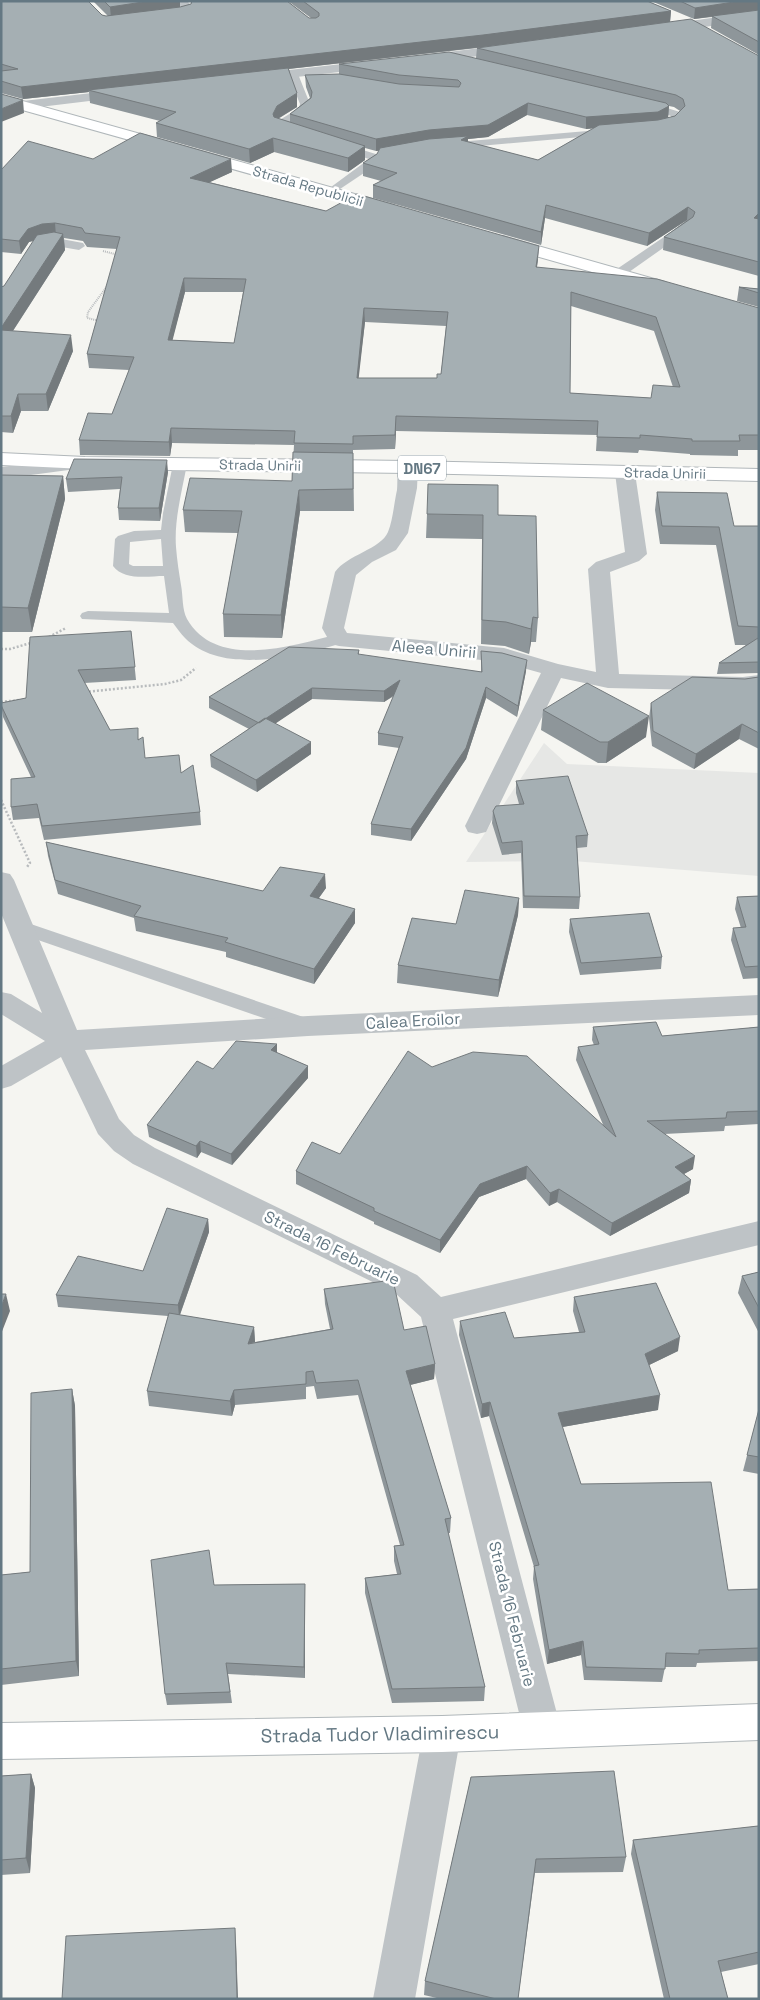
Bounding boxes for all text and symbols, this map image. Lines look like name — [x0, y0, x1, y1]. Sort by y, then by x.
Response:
street label: Strada Republicii — [251, 162, 365, 210]
street label: Strada Unirii — [219, 455, 301, 475]
road number: DN67 — [398, 456, 446, 480]
street label: Strada Unirii — [624, 463, 706, 483]
street label: Aleea Unirii — [391, 635, 477, 663]
street label: Calea Eroilor — [365, 1008, 461, 1034]
street label: Strada 16 Februarie — [260, 1206, 404, 1290]
street label: Strada 16 Februarie — [484, 1539, 540, 1689]
street label: Strada Tudor Vladimirescu — [260, 1719, 500, 1749]

